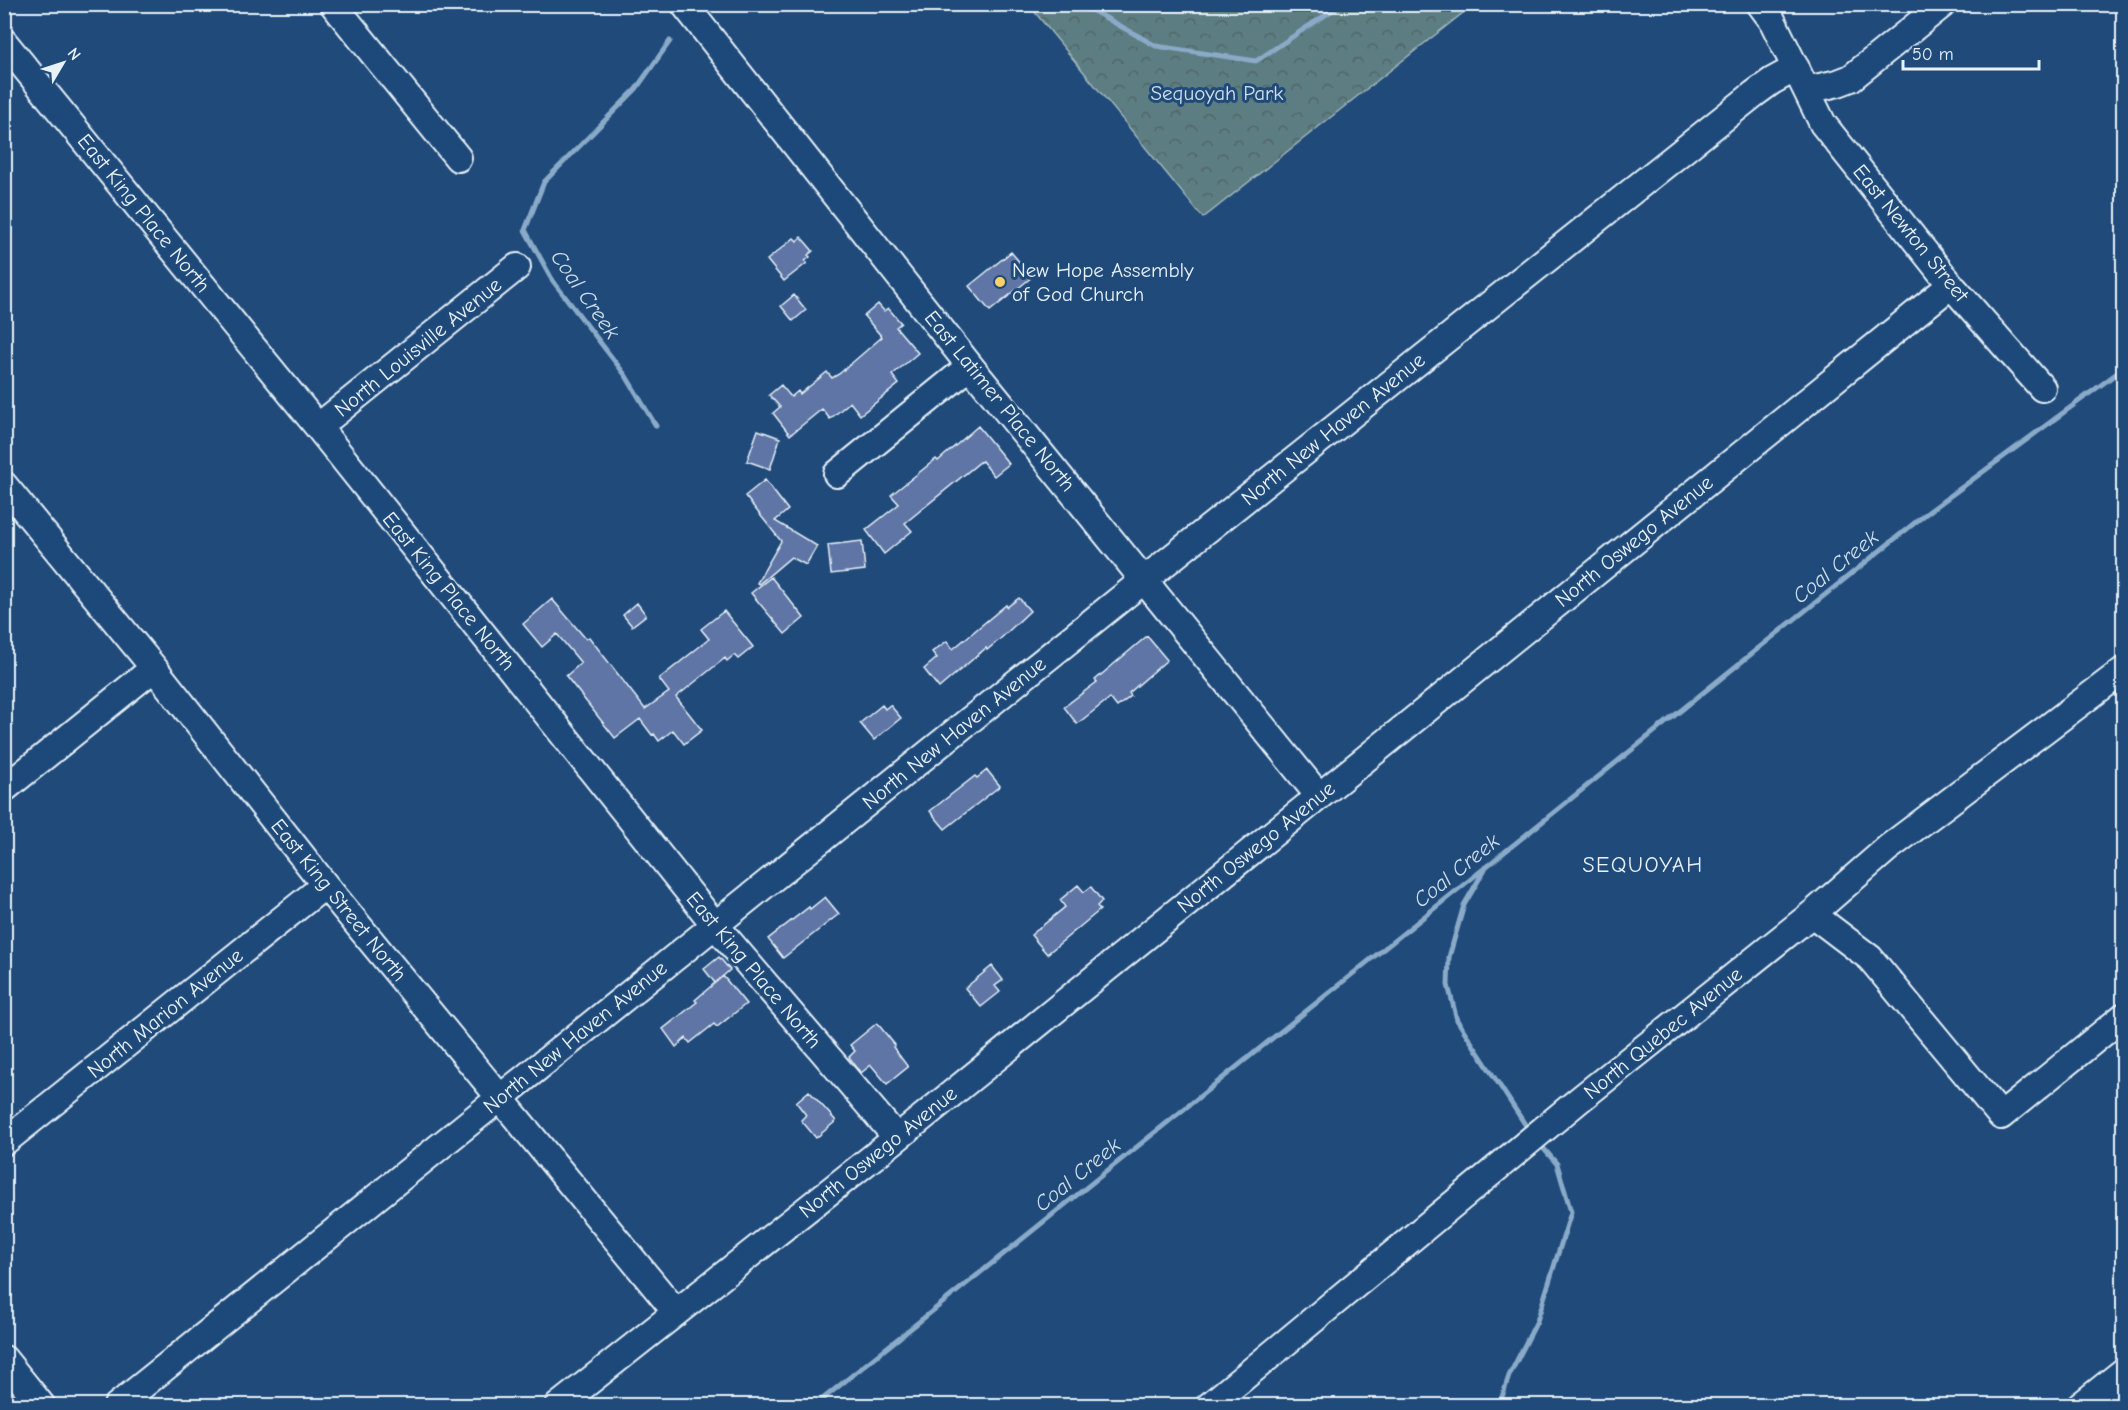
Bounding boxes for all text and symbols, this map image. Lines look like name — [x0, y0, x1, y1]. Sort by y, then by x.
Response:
north arrow — [33, 33, 93, 93]
scale bar — [1903, 33, 2040, 71]
text: N — [64, 44, 84, 64]
text: 50 m — [1912, 44, 1954, 65]
park label: Sequoyah Park — [1150, 81, 1284, 105]
street label: East King Place North — [73, 129, 215, 297]
street label: East Newton Street — [1848, 159, 1974, 307]
water label: Coal Creek — [545, 245, 626, 344]
place label: New Hope Assembly of God Church — [1012, 258, 1194, 306]
street label: North Louisville Avenue — [330, 272, 506, 422]
marker: New Hope Assembly of God Church — [993, 275, 1007, 289]
street label: East Latimer Place North — [920, 306, 1080, 496]
street label: North New Haven Avenue — [1236, 348, 1430, 510]
street label: North Oswego Avenue — [1550, 470, 1718, 612]
street label: East King Place North — [378, 507, 520, 675]
water label: Coal Creek — [1787, 524, 1884, 609]
street label: North New Haven Avenue — [857, 652, 1051, 814]
street label: North Oswego Avenue — [1172, 776, 1340, 918]
street label: East King Street North — [266, 814, 412, 986]
water label: Coal Creek — [1408, 828, 1505, 913]
district label: SEQUOYAH — [1582, 852, 1704, 878]
street label: East King Place North — [682, 887, 826, 1053]
street label: North Marion Avenue — [83, 943, 247, 1083]
street label: North New Haven Avenue — [478, 956, 672, 1118]
street label: North Quebec Avenue — [1579, 962, 1747, 1104]
street label: North Oswego Avenue — [794, 1081, 962, 1223]
water label: Coal Creek — [1029, 1132, 1126, 1217]

